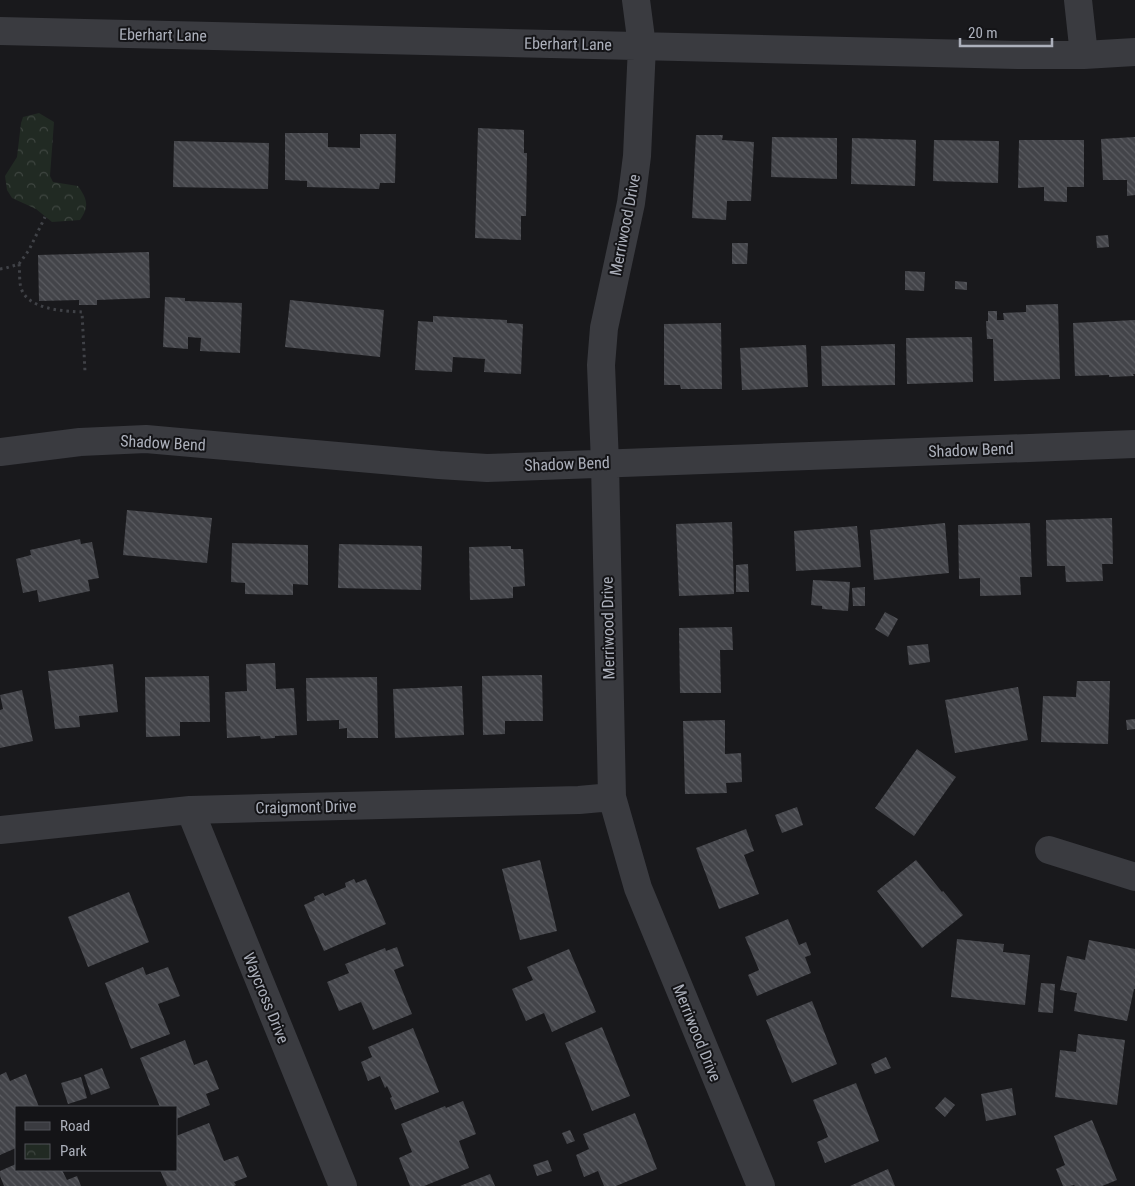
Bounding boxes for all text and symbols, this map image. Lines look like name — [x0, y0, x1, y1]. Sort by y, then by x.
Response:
scale bar — [960, 15, 1052, 47]
text: 20 m — [968, 24, 998, 42]
street label: Eberhart Lane — [119, 25, 207, 45]
street label: Eberhart Lane — [524, 34, 612, 54]
street label: Merriwood Drive — [606, 173, 644, 277]
street label: Shadow Bend — [120, 431, 206, 455]
street label: Shadow Bend — [928, 439, 1014, 461]
street label: Shadow Bend — [524, 453, 610, 475]
street label: Merriwood Drive — [598, 576, 618, 680]
street label: Craigmont Drive — [255, 797, 357, 817]
street label: Waycross Drive — [239, 950, 293, 1046]
street label: Merriwood Drive — [669, 982, 725, 1084]
legend — [15, 1106, 178, 1171]
text: Road — [60, 1117, 90, 1135]
text: Park — [60, 1142, 87, 1160]

